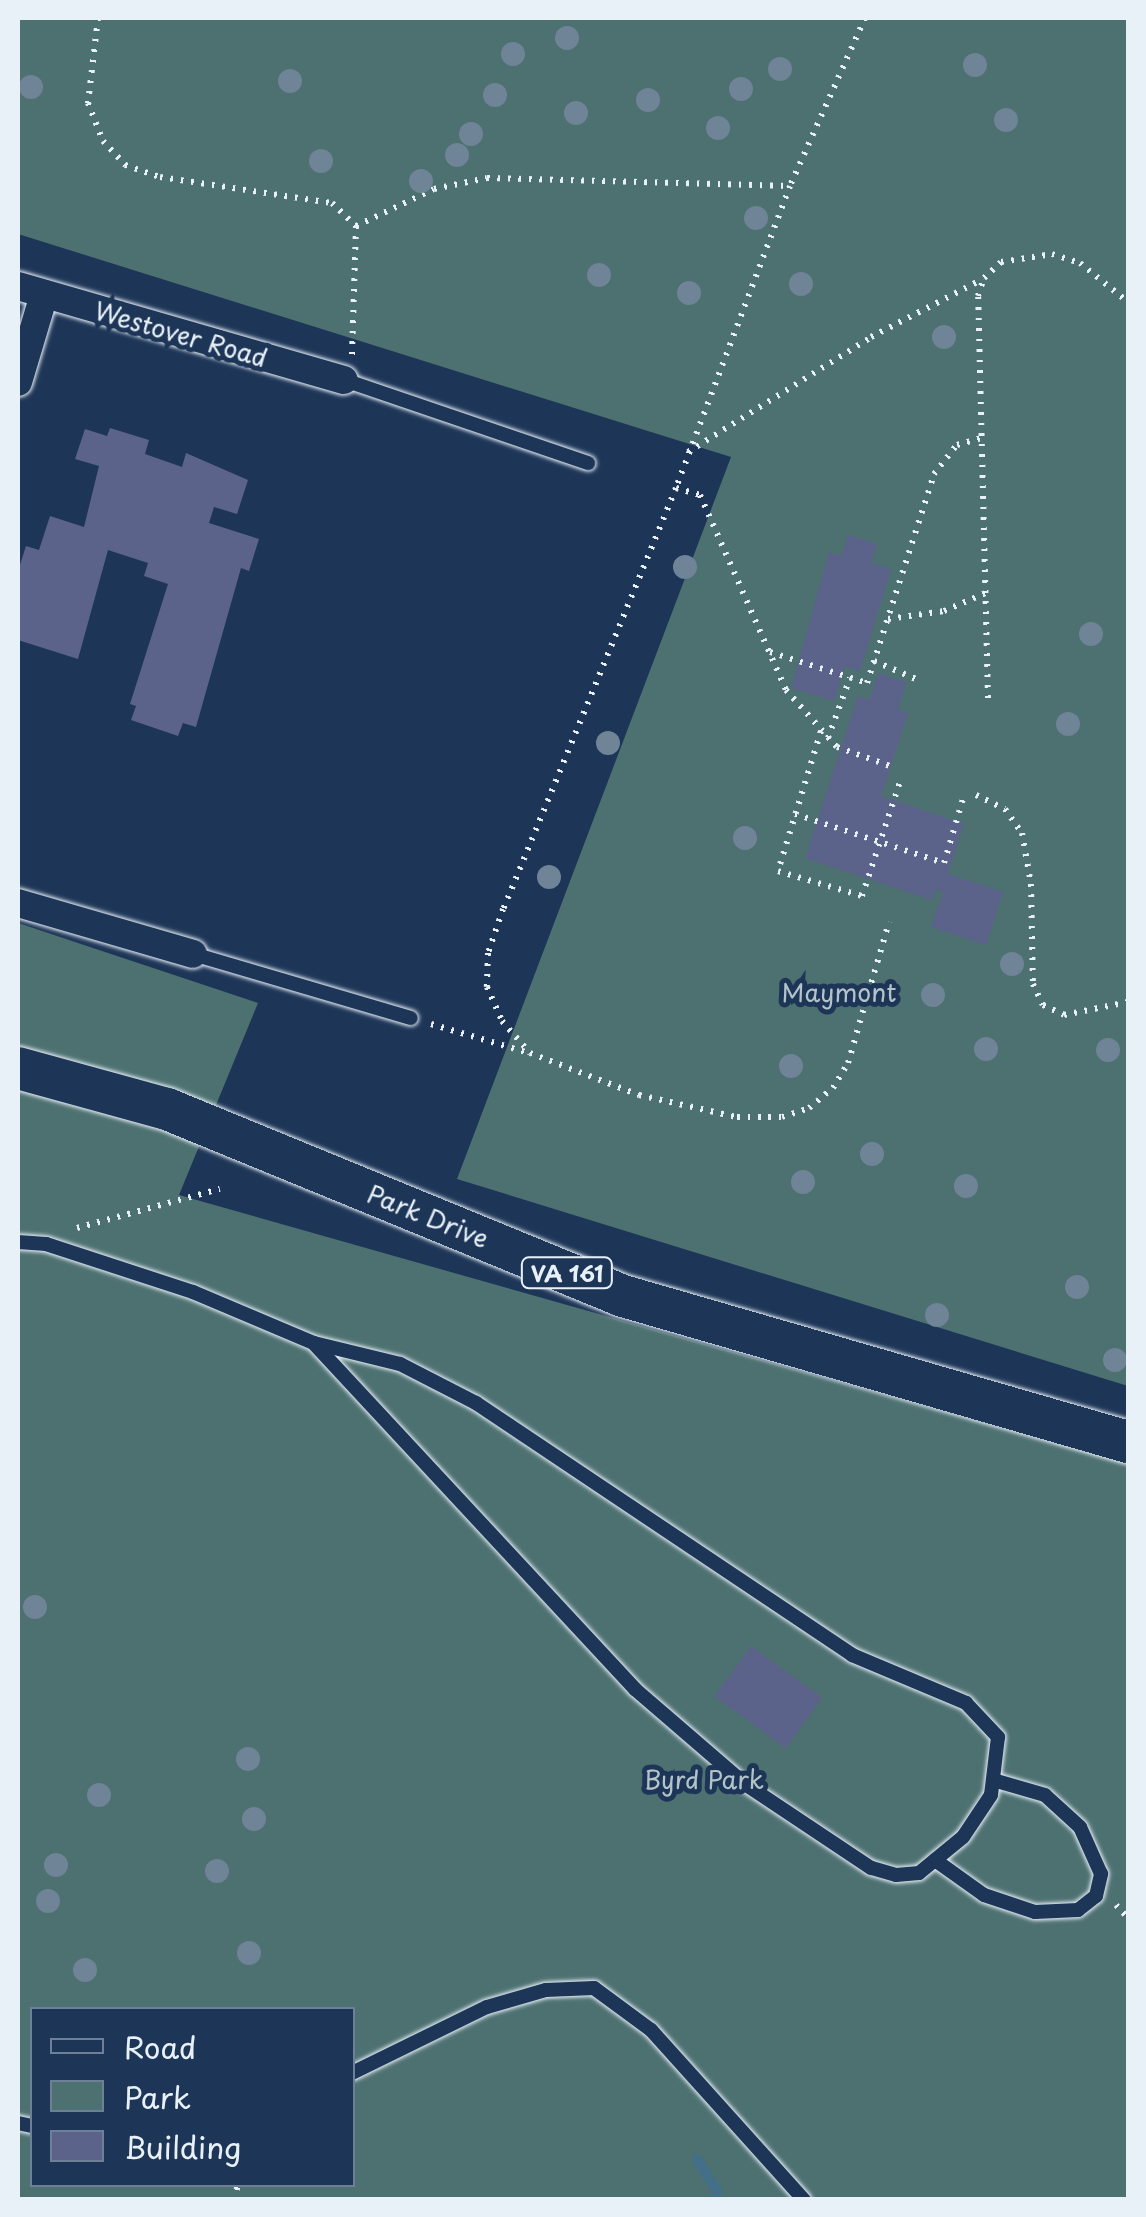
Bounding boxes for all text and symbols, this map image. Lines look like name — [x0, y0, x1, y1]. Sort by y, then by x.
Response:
street label: Westover Road — [91, 295, 271, 373]
park label: Maymont — [782, 977, 896, 1007]
street label: Park Drive — [363, 1178, 493, 1254]
road number: VA 161 — [520, 1256, 614, 1290]
park label: Byrd Park — [643, 1764, 765, 1794]
legend — [30, 2007, 355, 2187]
text: Road — [124, 2024, 197, 2069]
text: Park — [124, 2074, 191, 2119]
text: Building — [124, 2124, 241, 2169]

